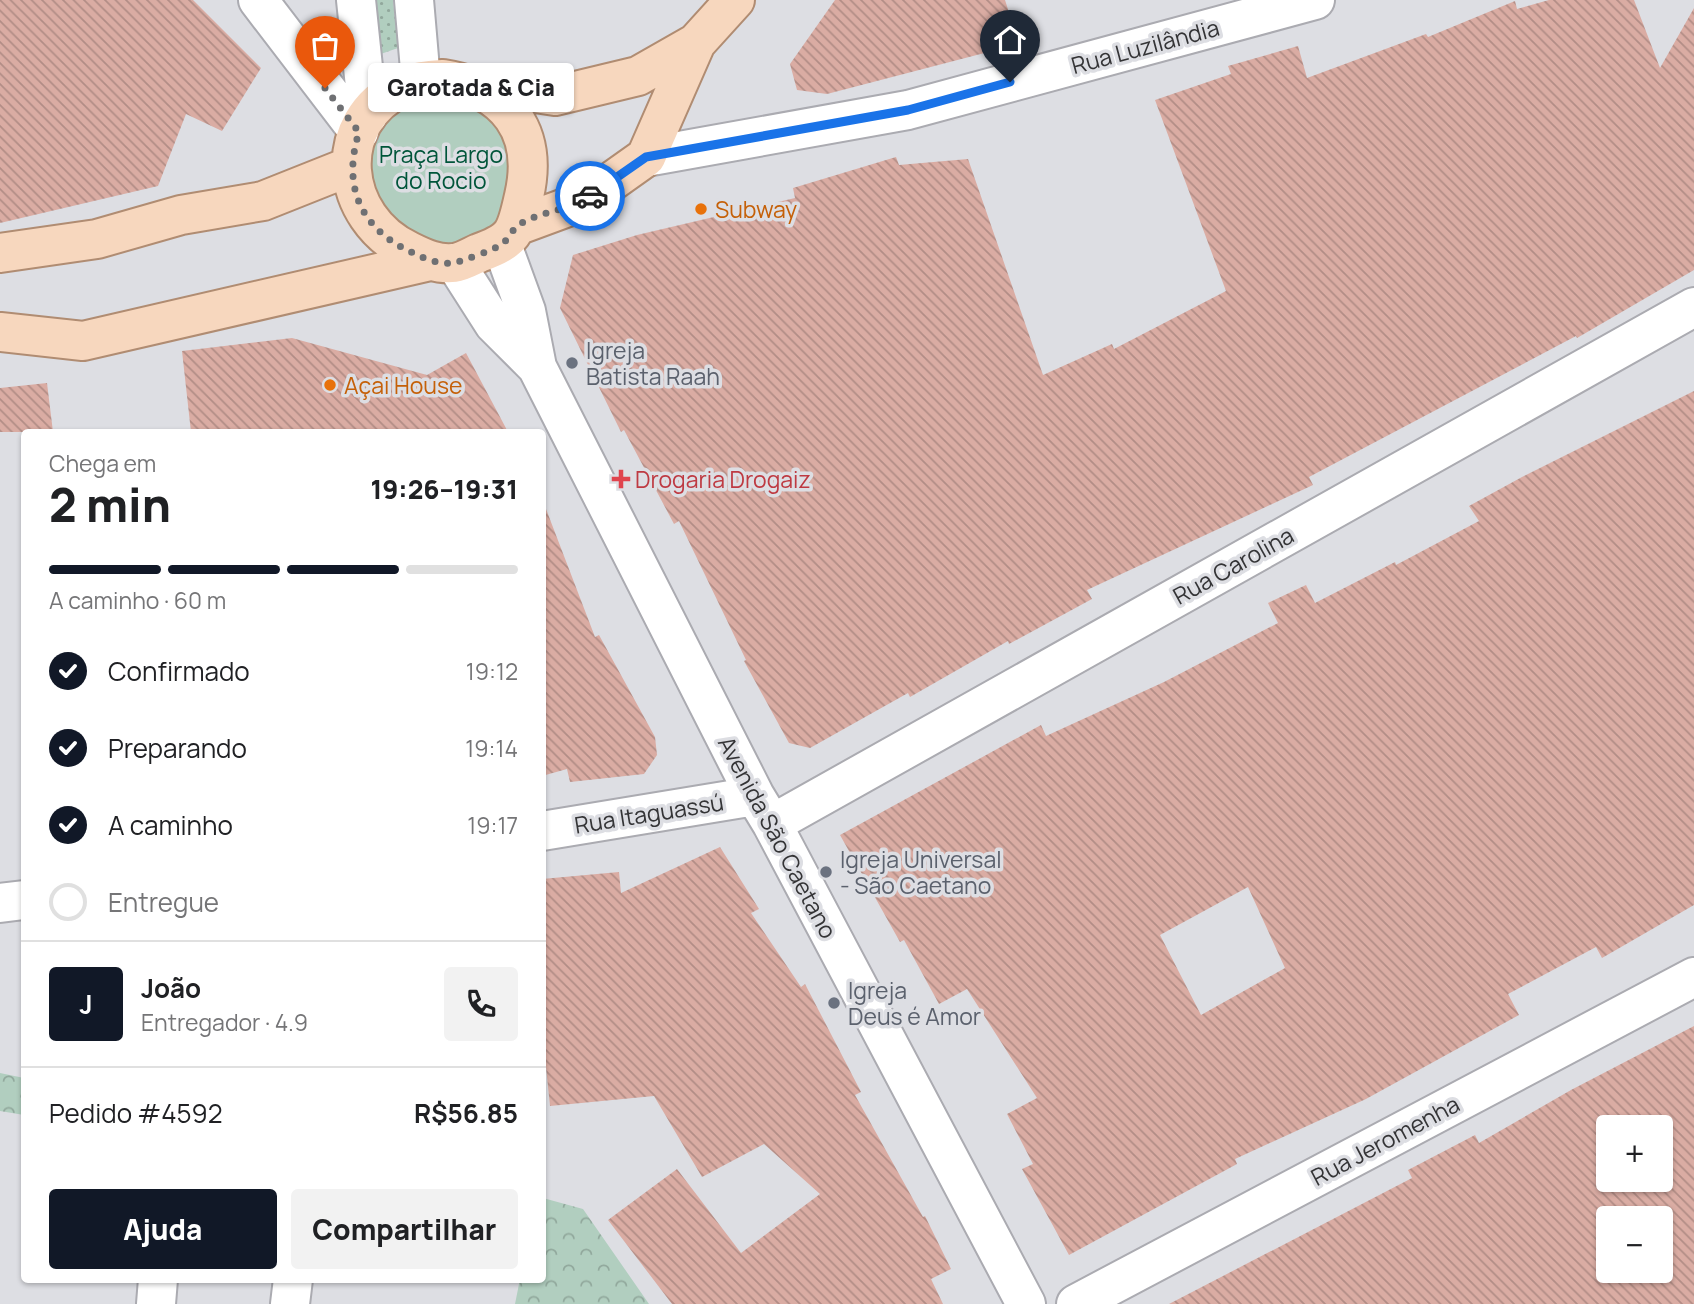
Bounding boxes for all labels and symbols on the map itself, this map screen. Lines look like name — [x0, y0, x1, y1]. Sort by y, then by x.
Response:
pin — [980, 10, 1040, 82]
street label: Rua Luzilândia — [1067, 11, 1223, 81]
pin — [295, 16, 355, 88]
callout: Garotada & Cia — [367, 64, 574, 112]
park label: Praça Largo do Rocio — [379, 138, 503, 196]
courier — [555, 161, 625, 231]
place label: Subway — [715, 193, 797, 225]
marker: Subway — [693, 201, 709, 217]
place label: Igreja Batista Raah — [586, 334, 720, 392]
marker: Igreja Batista Raah — [564, 355, 580, 371]
place label: Açai House — [344, 369, 463, 401]
marker: Açai House — [322, 377, 338, 393]
place label: Drogaria Drogaiz — [635, 463, 811, 495]
marker: Drogaria Drogaiz — [613, 471, 629, 487]
street label: Rua Carolina — [1167, 519, 1299, 611]
street label: Avenida São Caetano — [711, 730, 845, 944]
street label: Rua Itaguassú — [572, 785, 726, 841]
place label: Igreja Universal - São Caetano — [840, 843, 1002, 901]
marker: Igreja Universal - São Caetano — [818, 864, 834, 880]
place label: Igreja Deus é Amor — [848, 974, 981, 1032]
marker: Igreja Deus é Amor — [826, 995, 842, 1011]
street label: Rua Jeromenha — [1305, 1087, 1465, 1193]

